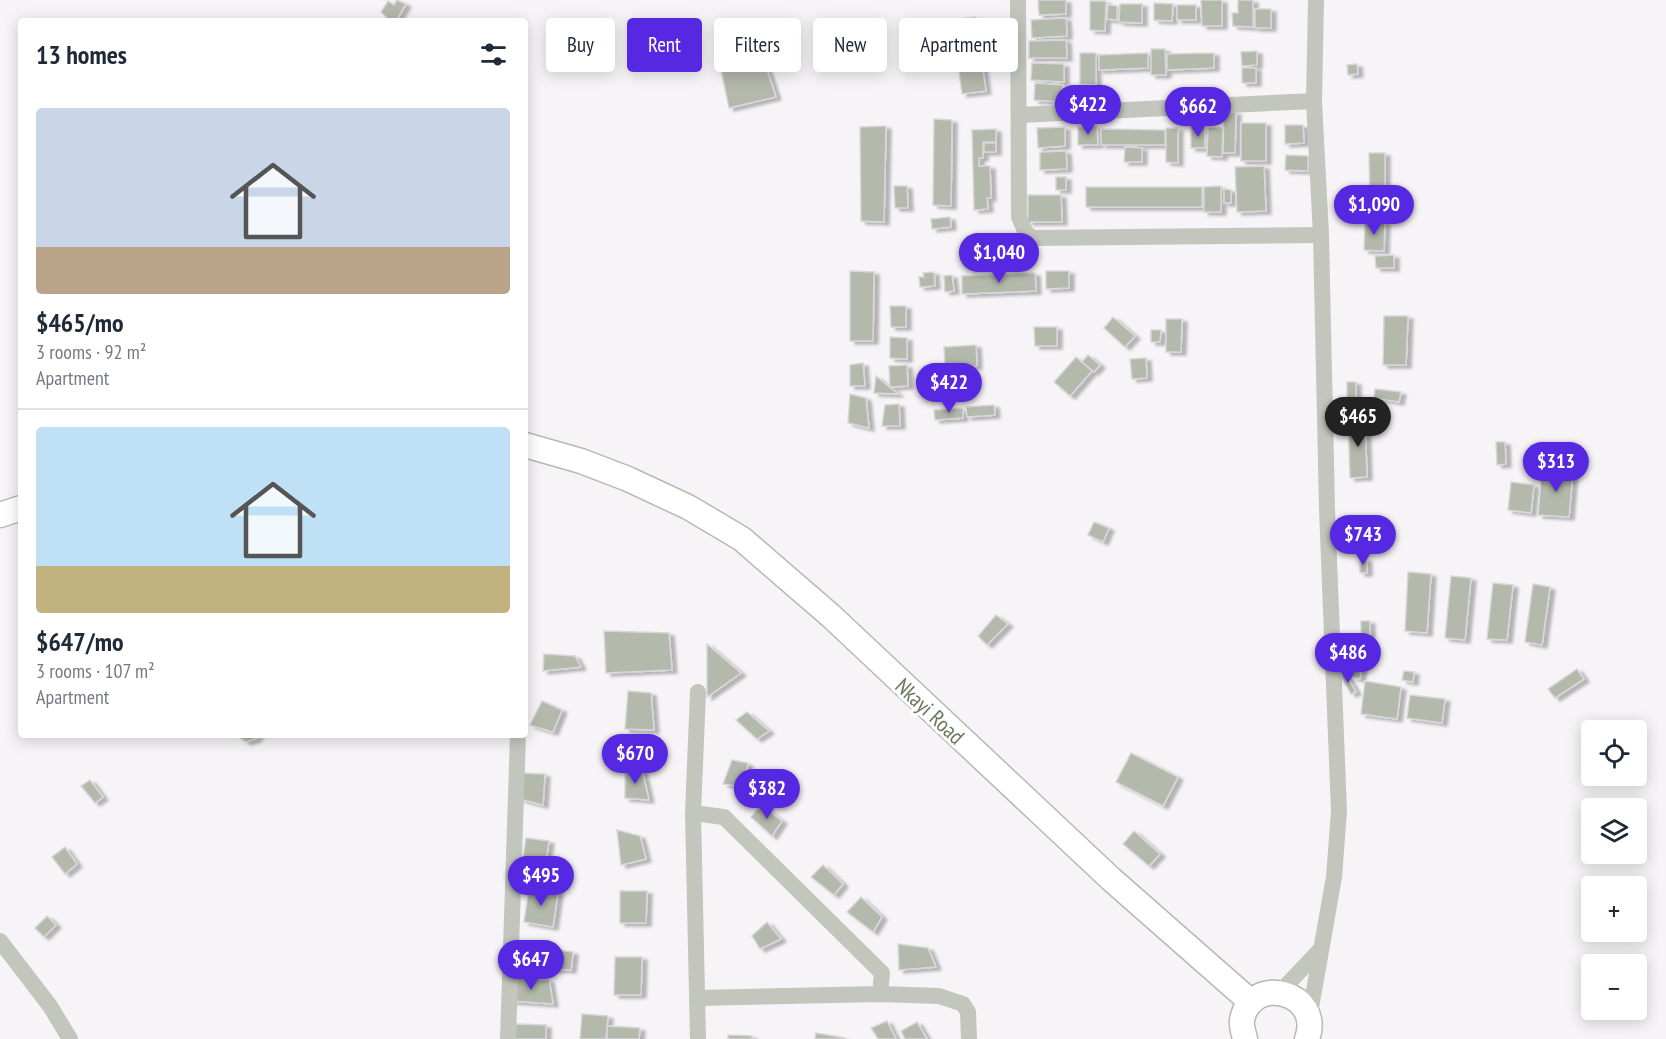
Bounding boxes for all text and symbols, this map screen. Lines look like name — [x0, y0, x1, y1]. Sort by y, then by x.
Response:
chip: Buy — [546, 18, 615, 72]
chip: Rent — [627, 18, 702, 72]
chip: Filters — [714, 18, 801, 72]
chip: New — [813, 18, 887, 72]
chip: Apartment — [899, 18, 1018, 72]
text: 13 homes — [36, 38, 127, 71]
icon: filters — [477, 38, 510, 71]
pin: $422 — [1052, 85, 1124, 136]
pin: $662 — [1162, 87, 1234, 138]
text: $422 — [1069, 91, 1107, 117]
text: $662 — [1179, 93, 1217, 119]
icon: home — [219, 147, 327, 255]
pin: $1,090 — [1325, 185, 1423, 236]
text: $1,090 — [1348, 191, 1400, 217]
pin: $1,040 — [950, 233, 1048, 284]
text: $1,040 — [973, 239, 1025, 265]
text: $465/mo — [36, 306, 124, 339]
text: 3 rooms · 92 m² — [36, 339, 146, 365]
pin: $422 — [913, 363, 985, 414]
text: Apartment — [36, 365, 109, 391]
text: $422 — [930, 369, 968, 395]
pin: $465 — [1322, 397, 1394, 448]
text: $465 — [1339, 403, 1377, 429]
pin: $313 — [1520, 442, 1592, 493]
text: $313 — [1537, 448, 1575, 474]
icon: home — [219, 466, 327, 574]
pin: $743 — [1327, 515, 1399, 566]
text: $743 — [1344, 521, 1382, 547]
text: $647/mo — [36, 625, 124, 658]
pin: $486 — [1312, 633, 1384, 684]
text: $486 — [1329, 639, 1367, 665]
text: 3 rooms · 107 m² — [36, 658, 155, 684]
street label: Nkayi Road — [890, 672, 970, 750]
text: Apartment — [36, 684, 109, 710]
map controls — [1581, 720, 1647, 1020]
button: locate — [1581, 720, 1647, 786]
pin: $670 — [599, 734, 671, 785]
text: $670 — [616, 740, 654, 766]
pin: $382 — [731, 769, 803, 820]
text: $382 — [748, 775, 786, 801]
button: layers — [1581, 798, 1647, 864]
pin: $495 — [505, 856, 577, 907]
text: $495 — [522, 862, 560, 888]
button: + — [1581, 876, 1647, 942]
pin: $647 — [495, 940, 567, 991]
text: $647 — [512, 946, 550, 972]
button: − — [1581, 954, 1647, 1020]

